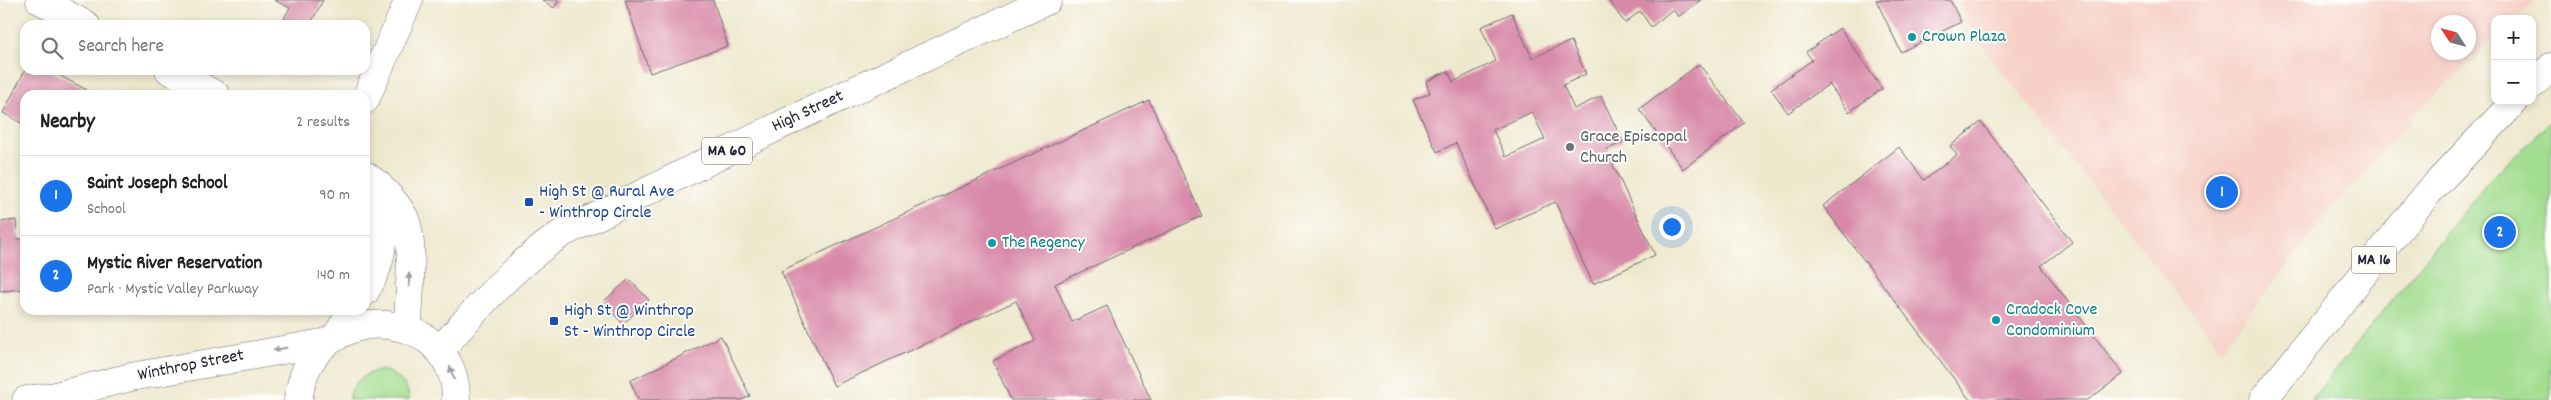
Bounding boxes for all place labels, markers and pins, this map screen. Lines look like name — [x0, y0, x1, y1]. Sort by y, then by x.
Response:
place label: Crown Plaza — [1922, 25, 2006, 50]
marker: Crown Plaza — [1906, 31, 1918, 43]
place label: Grace Episcopal Church — [1580, 125, 1688, 171]
marker: Grace Episcopal Church — [1564, 141, 1576, 153]
pin: 1 — [2206, 173, 2238, 211]
place label: High St @ Rural Ave - Winthrop Circle — [539, 180, 674, 226]
marker: High St @ Rural Ave - Winthrop Circle — [523, 196, 535, 208]
pin: 2 — [2484, 213, 2516, 251]
place label: The Regency — [1002, 231, 1086, 256]
marker: The Regency — [986, 237, 998, 249]
place label: Cradock Cove Condominium — [2006, 298, 2098, 344]
place label: High St @ Winthrop St - Winthrop Circle — [564, 299, 695, 345]
marker: Cradock Cove Condominium — [1990, 314, 2002, 326]
marker: High St @ Winthrop St - Winthrop Circle — [548, 315, 560, 327]

